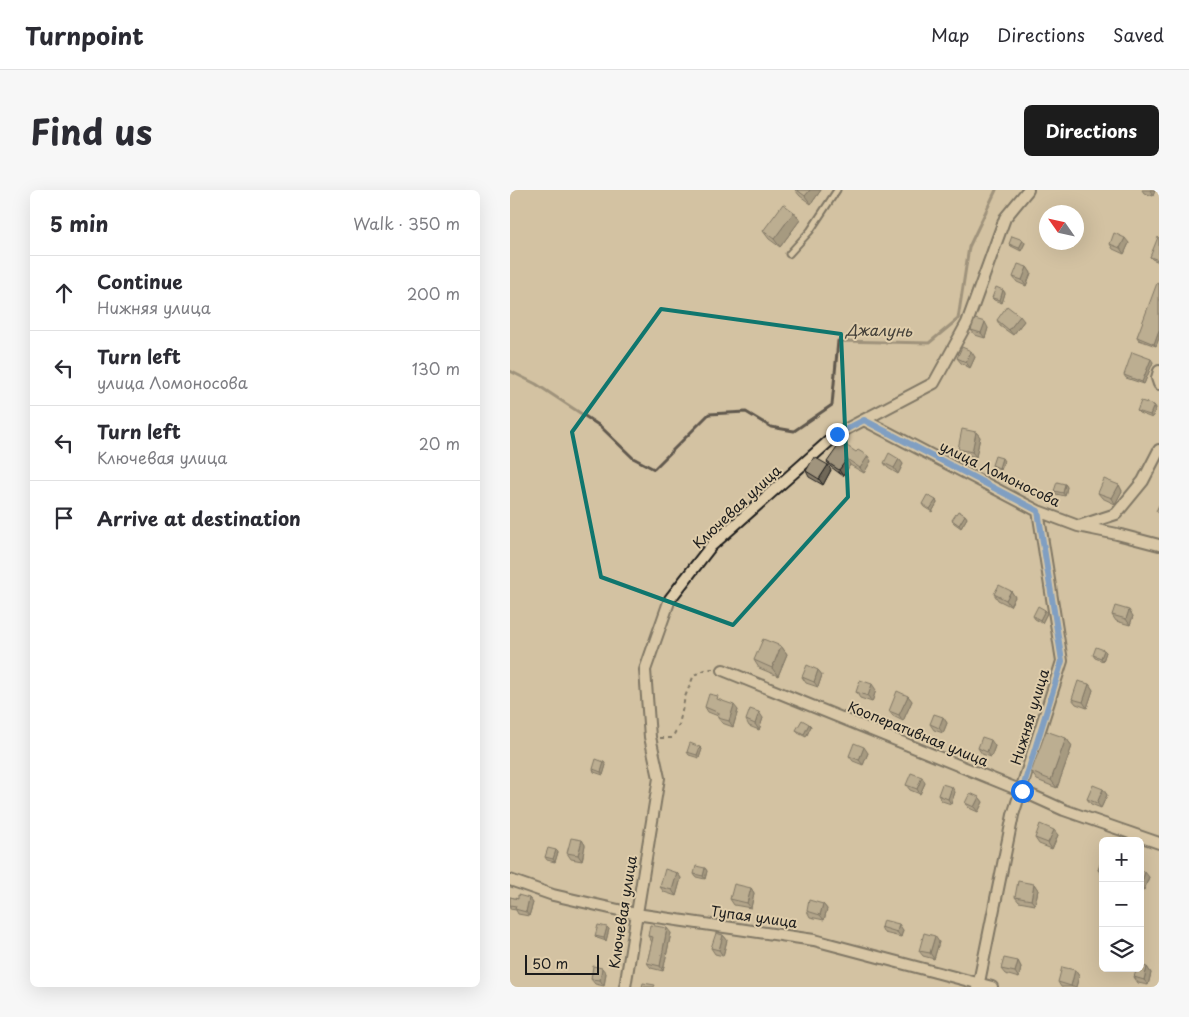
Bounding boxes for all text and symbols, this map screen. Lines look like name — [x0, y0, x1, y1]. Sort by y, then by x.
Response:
text: Turnpoint — [25, 17, 144, 53]
text: Map — [931, 21, 969, 48]
text: Directions — [997, 21, 1085, 48]
text: Saved — [1113, 21, 1164, 48]
text: Find us — [30, 104, 152, 157]
button: Directions — [1024, 105, 1159, 156]
north arrow — [1039, 205, 1084, 250]
text: 5 min — [50, 207, 108, 239]
text: Walk · 350 m — [353, 211, 460, 235]
text: Continue — [97, 267, 183, 295]
icon: ahead — [50, 279, 78, 307]
text: 200 m — [407, 281, 460, 305]
text: Нижняя улица — [97, 295, 211, 319]
water label: Джалунь — [844, 317, 913, 342]
text: Turn left — [97, 342, 181, 370]
icon: left — [50, 354, 78, 382]
text: 130 m — [412, 356, 460, 380]
text: улица Ломоносова — [97, 370, 248, 394]
text: Turn left — [97, 417, 181, 445]
route end — [826, 423, 849, 446]
icon: left — [50, 429, 78, 457]
text: 20 m — [419, 431, 460, 455]
street label: улица Ломоносова — [936, 435, 1064, 512]
text: Ключевая улица — [97, 445, 227, 469]
street label: Ключевая улица — [688, 460, 786, 553]
icon: arrive — [50, 504, 78, 532]
text: Arrive at destination — [97, 504, 301, 532]
street label: Нижняя улица — [1005, 666, 1054, 768]
street label: Кооперативная улица — [845, 696, 992, 771]
route start — [1011, 780, 1034, 803]
map controls — [1099, 837, 1144, 972]
button: + — [1099, 837, 1144, 882]
street label: Ключевая улица — [603, 854, 642, 970]
button: − — [1099, 882, 1144, 927]
street label: Тупая улица — [709, 900, 799, 933]
button: layers — [1099, 927, 1144, 972]
scale bar — [525, 952, 599, 975]
text: 50 m — [532, 953, 568, 974]

